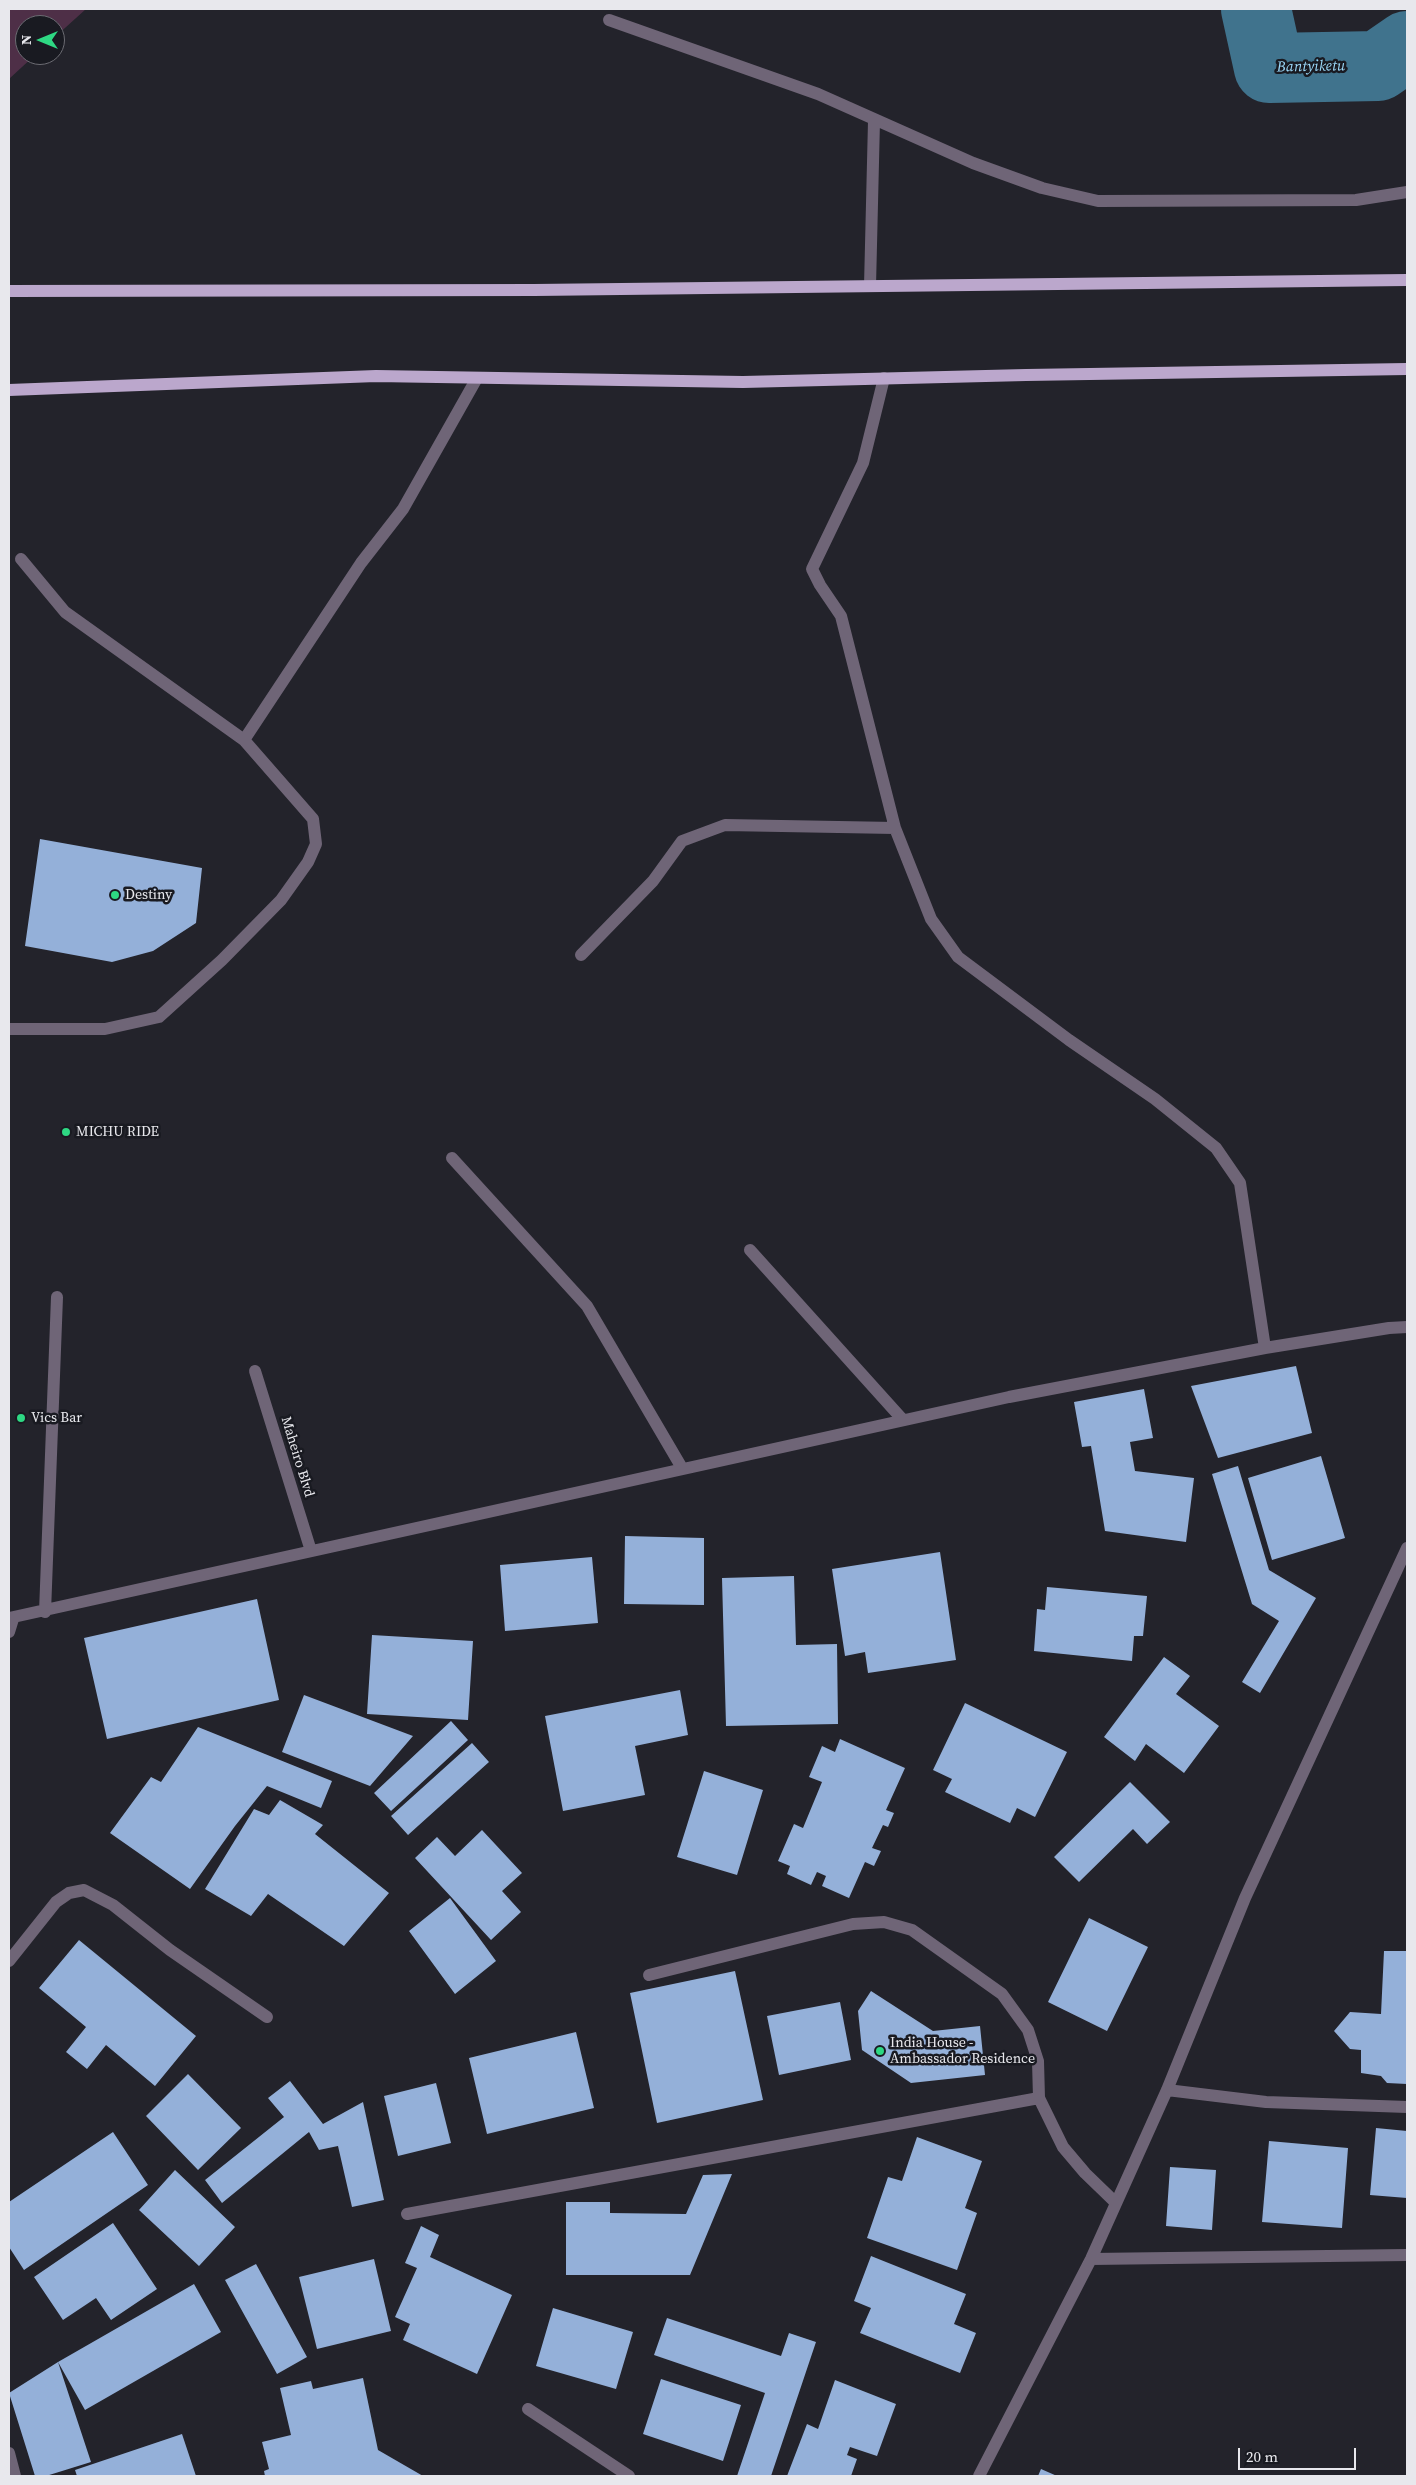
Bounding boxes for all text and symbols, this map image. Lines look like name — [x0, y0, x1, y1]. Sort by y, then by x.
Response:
north arrow — [15, 15, 65, 65]
text: N — [16, 35, 36, 45]
water label: Bantyiketu — [1276, 57, 1346, 77]
place label: Destiny — [125, 887, 172, 903]
marker: Destiny — [109, 889, 121, 901]
place label: MICHU RIDE — [76, 1124, 159, 1140]
marker: MICHU RIDE — [60, 1126, 72, 1138]
place label: Vics Bar — [31, 1410, 82, 1426]
marker: Vics Bar — [15, 1412, 27, 1424]
street label: Maheiro Blvd — [277, 1415, 317, 1499]
place label: India House - Ambassador Residence — [890, 2035, 1035, 2068]
marker: India House - Ambassador Residence — [874, 2045, 886, 2057]
scale bar — [1241, 2438, 1358, 2470]
text: 20 m — [1246, 2446, 1278, 2467]

